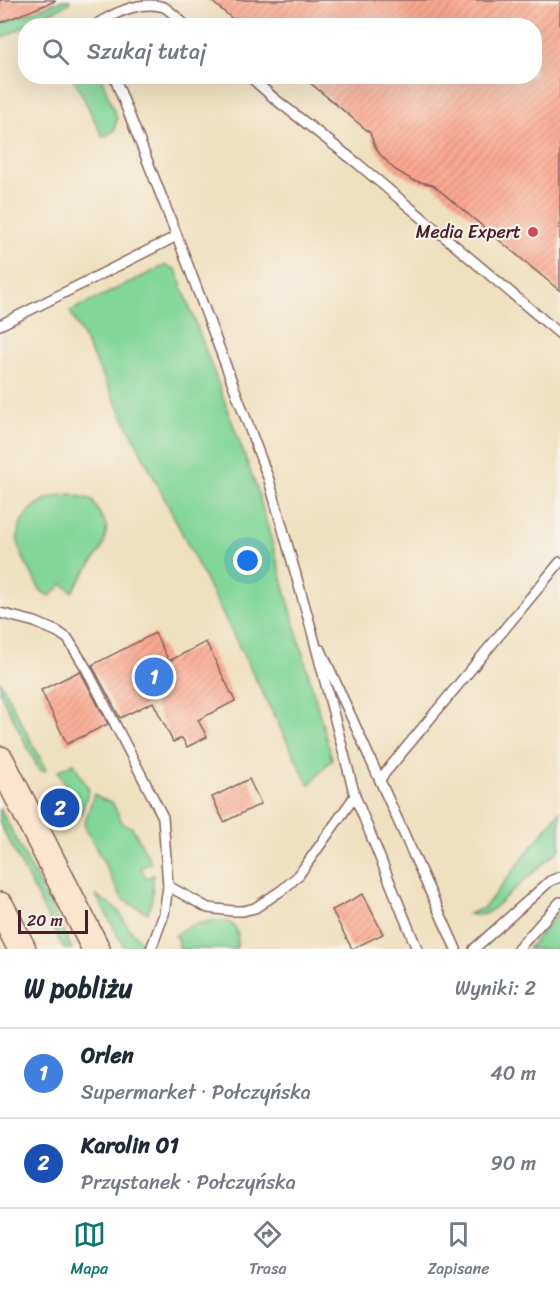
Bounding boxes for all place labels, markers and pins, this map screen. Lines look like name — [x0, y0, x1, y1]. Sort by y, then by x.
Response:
place label: Media Expert — [416, 216, 521, 248]
marker: Media Expert — [526, 225, 540, 239]
pin: 1 — [134, 654, 174, 700]
pin: 2 — [40, 786, 80, 830]

